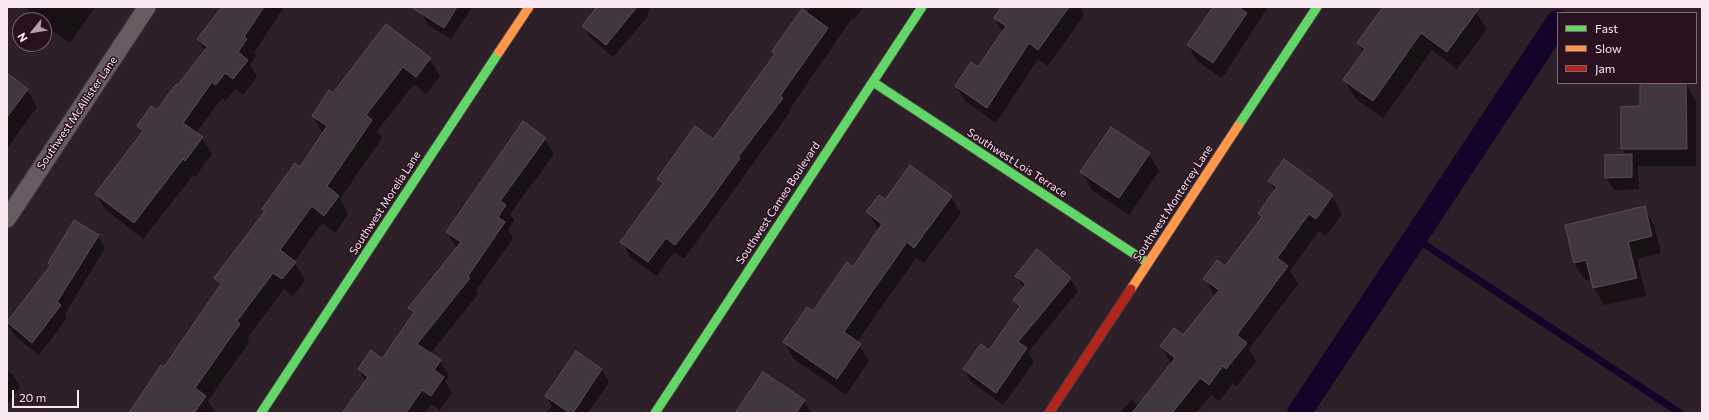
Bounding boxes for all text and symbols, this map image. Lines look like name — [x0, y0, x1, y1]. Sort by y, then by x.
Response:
north arrow — [12, 12, 52, 52]
legend — [1557, 12, 1697, 84]
text: Fast — [1595, 21, 1618, 35]
text: N — [14, 31, 30, 45]
text: Slow — [1595, 41, 1622, 55]
street label: Southwest McAllister Lane — [34, 54, 120, 172]
text: Jam — [1595, 61, 1615, 75]
street label: Southwest Lois Terrace — [965, 126, 1069, 200]
street label: Southwest Cameo Boulevard — [733, 139, 823, 267]
street label: Southwest Monterrey Lane — [1131, 143, 1215, 263]
street label: Southwest Morelia Lane — [347, 149, 423, 257]
scale bar — [14, 382, 81, 408]
text: 20 m — [19, 390, 46, 404]

